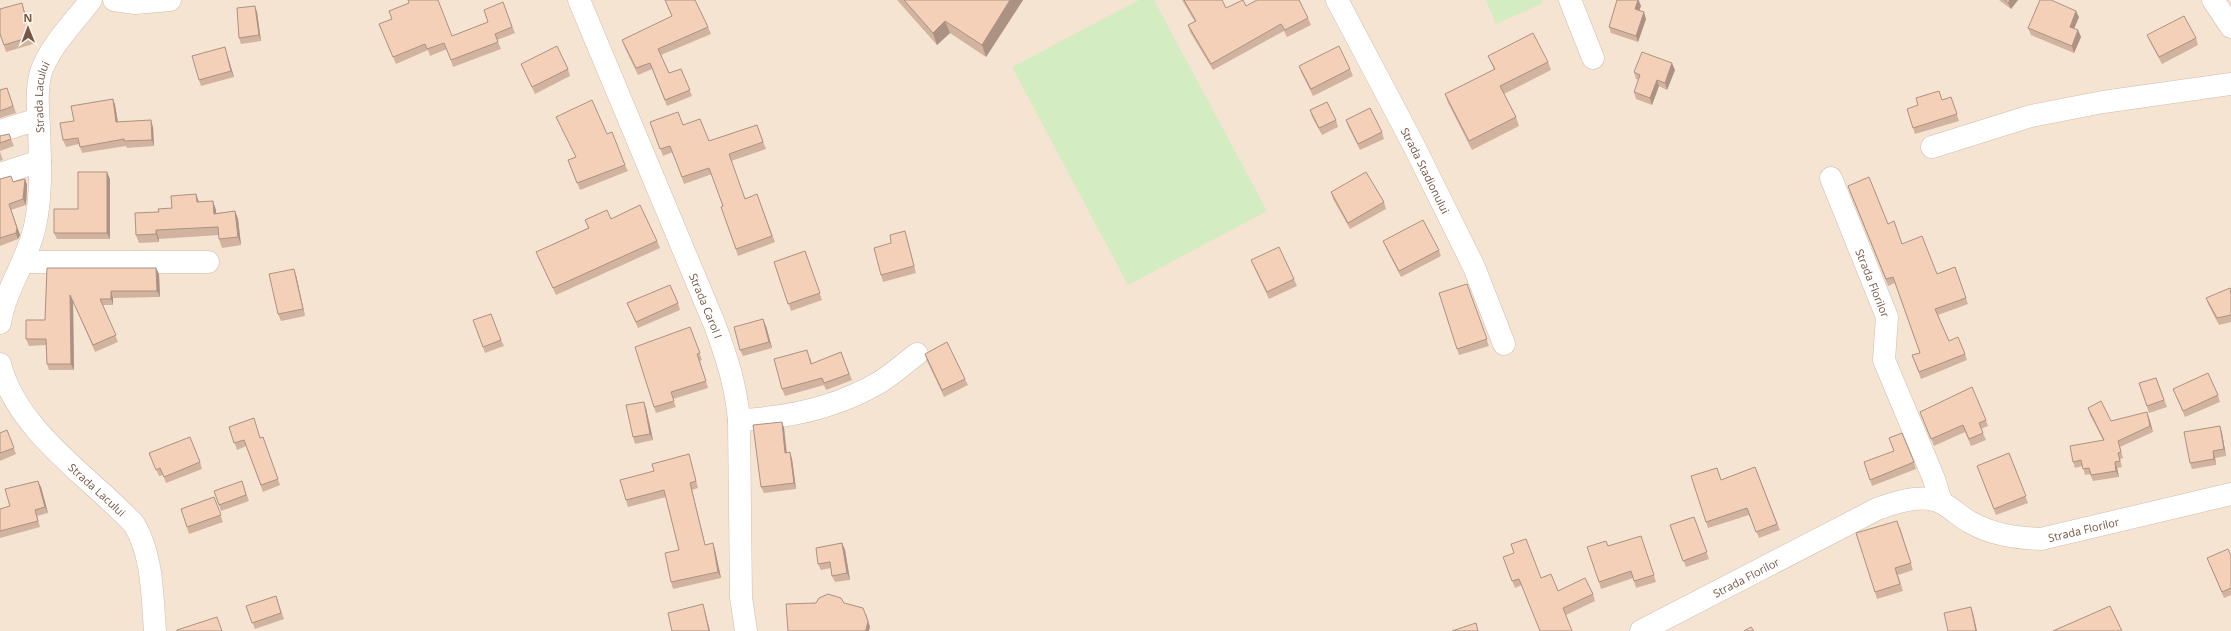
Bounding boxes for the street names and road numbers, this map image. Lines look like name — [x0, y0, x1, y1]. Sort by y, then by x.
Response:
street label: Strada Lacului — [30, 58, 52, 133]
street label: Strada Stadionului — [1398, 125, 1454, 216]
street label: Strada Florilor — [1853, 246, 1894, 320]
street label: Strada Carol I — [686, 271, 726, 340]
street label: Strada Lacului — [66, 459, 129, 519]
street label: Strada Florilor — [2046, 513, 2121, 545]
street label: Strada Florilor — [1710, 553, 1782, 600]

